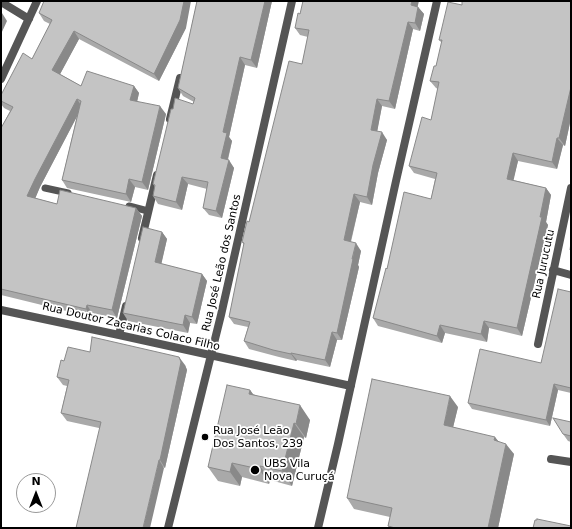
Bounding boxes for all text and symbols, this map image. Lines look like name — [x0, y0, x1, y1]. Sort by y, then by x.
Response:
street label: Rua José Leão dos Santos — [200, 193, 244, 333]
street label: Rua Jurucutu — [530, 228, 558, 300]
street label: Rua Doutor Zacarias Colaco Filho — [41, 300, 221, 354]
place label: Rua José Leão Dos Santos, 239 — [213, 424, 303, 450]
marker: Rua José Leão Dos Santos, 239 — [200, 432, 210, 442]
place label: UBS Vila Nova Curuçá — [264, 457, 335, 483]
marker: UBS Vila Nova Curuçá — [249, 464, 261, 476]
north arrow — [16, 473, 56, 513]
text: N — [31, 475, 41, 488]

